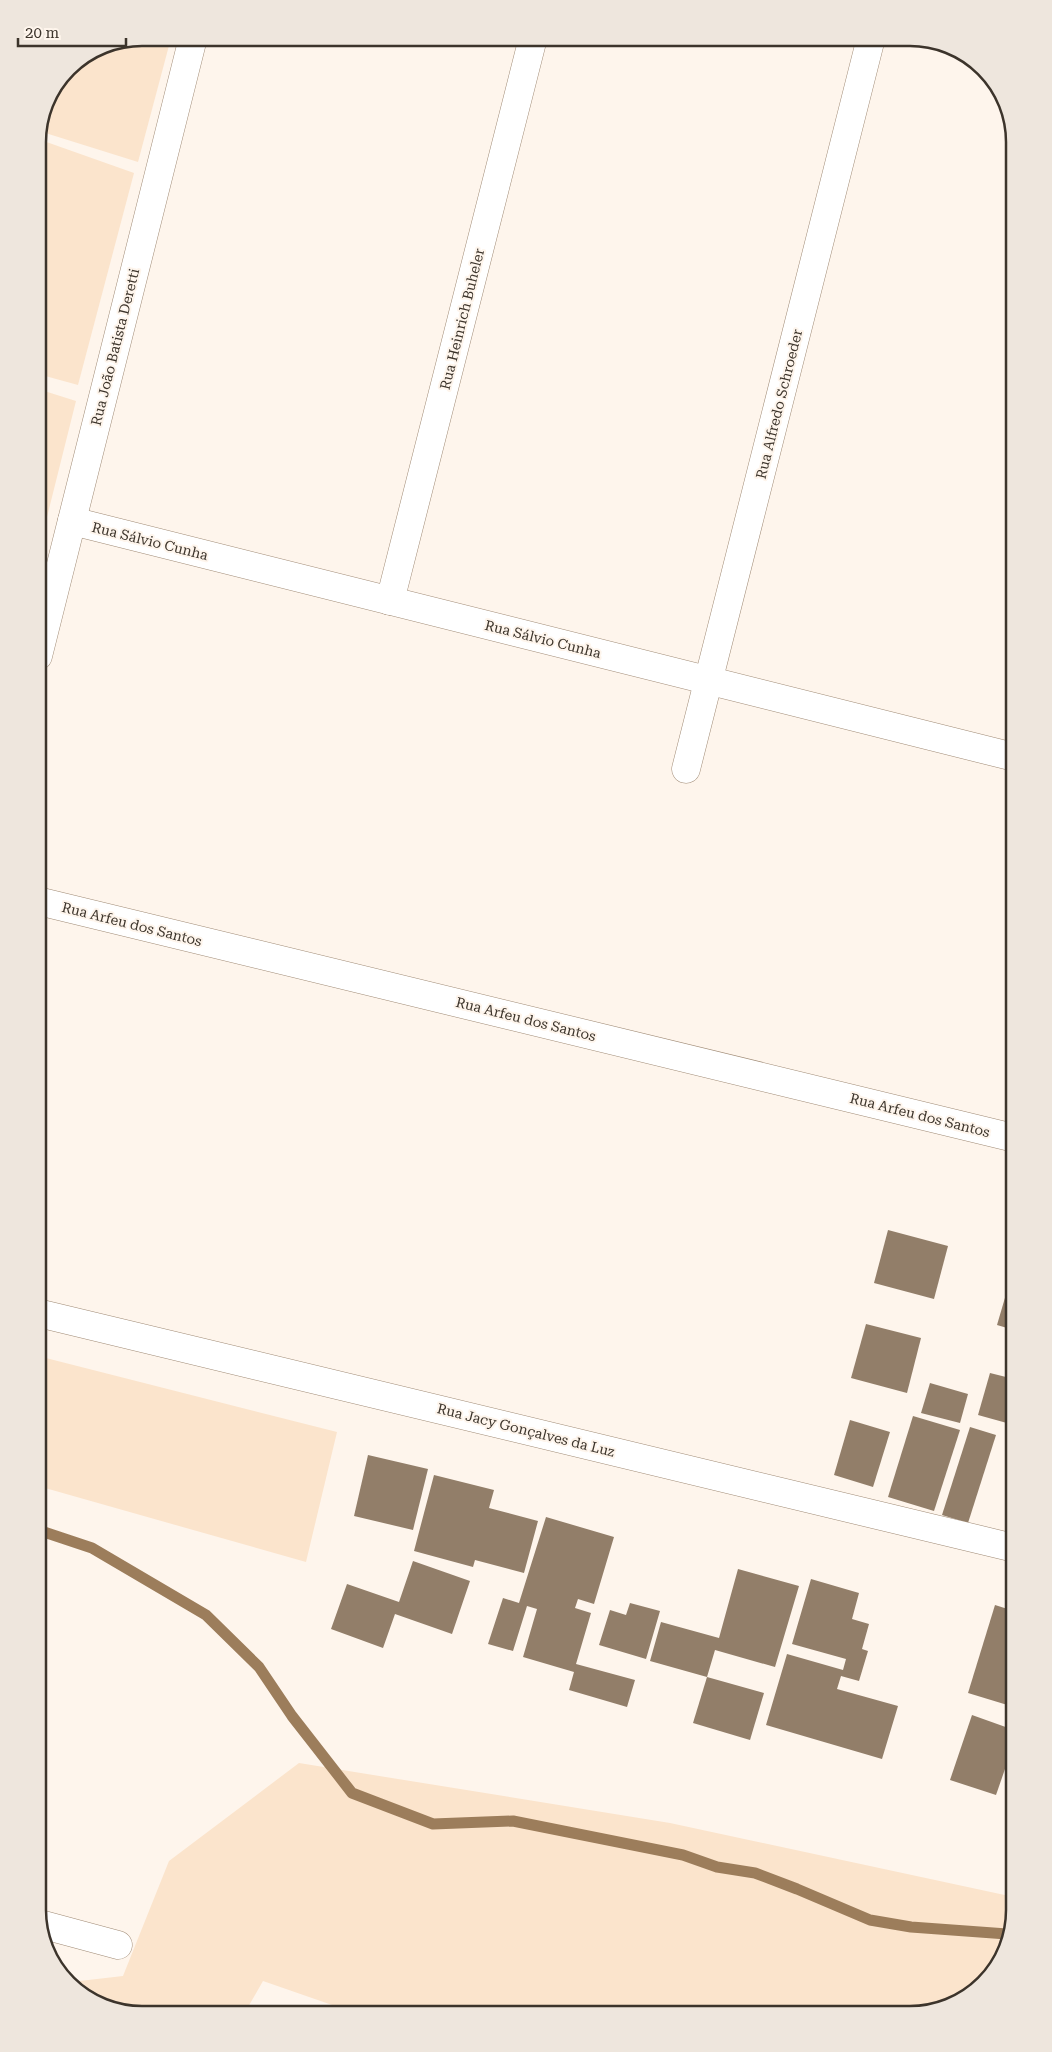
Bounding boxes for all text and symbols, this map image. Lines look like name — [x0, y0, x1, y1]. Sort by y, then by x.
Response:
scale bar — [18, 15, 125, 47]
text: 20 m — [25, 24, 60, 42]
street label: Rua Heinrich Buheler — [437, 247, 487, 391]
street label: Rua João Batista Deretti — [88, 266, 142, 427]
street label: Rua Alfredo Schroeder — [753, 327, 805, 481]
street label: Rua Sálvio Cunha — [90, 519, 210, 563]
street label: Rua Sálvio Cunha — [483, 617, 603, 661]
street label: Rua Arfeu dos Santos — [60, 899, 204, 949]
street label: Rua Arfeu dos Santos — [454, 994, 598, 1044]
street label: Rua Arfeu dos Santos — [848, 1090, 992, 1140]
street label: Rua Jacy Gonçalves da Luz — [436, 1400, 617, 1460]

